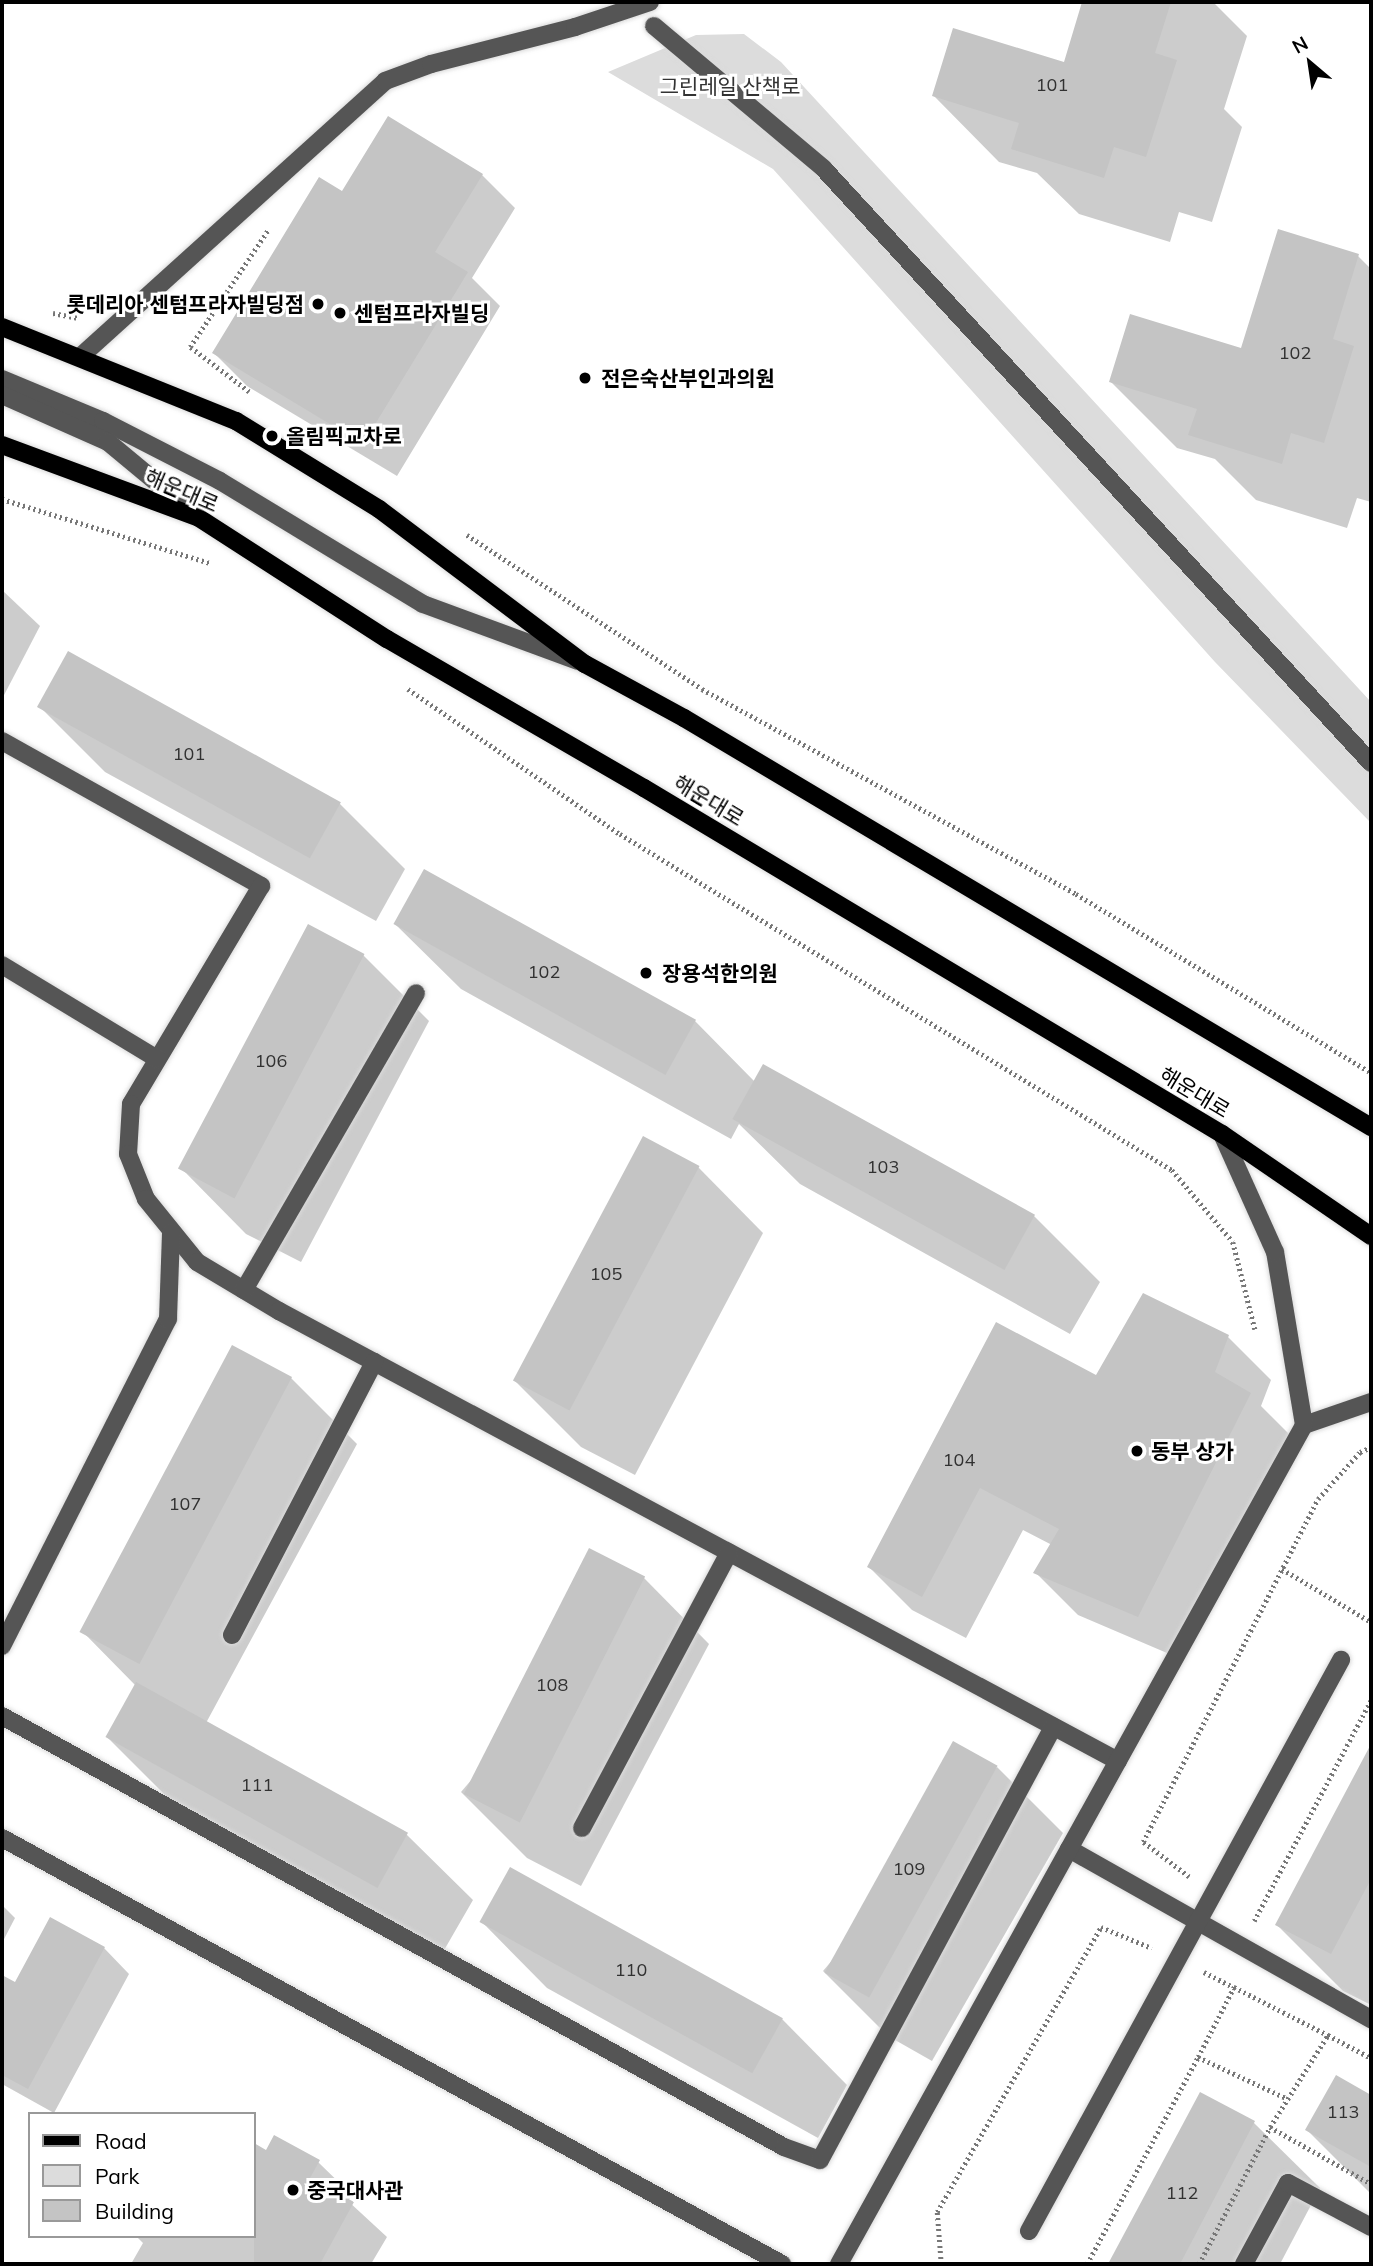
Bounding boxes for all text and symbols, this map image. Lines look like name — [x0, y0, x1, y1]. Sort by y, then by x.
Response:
north arrow — [1275, 28, 1345, 98]
text: N — [1288, 31, 1312, 59]
park label: 그린레일 산책로 — [660, 73, 800, 99]
house number: 101 — [1036, 74, 1068, 96]
place label: 롯데리아 센텀프라자빌딩점 — [66, 291, 304, 317]
marker: 롯데리아 센텀프라자빌딩점 — [310, 296, 326, 312]
place label: 센텀프라자빌딩 — [354, 300, 489, 326]
marker: 센텀프라자빌딩 — [332, 305, 348, 321]
house number: 102 — [1279, 342, 1311, 364]
place label: 전은숙산부인과의원 — [601, 365, 775, 391]
marker: 전은숙산부인과의원 — [575, 368, 595, 388]
place label: 올림픽교차로 — [286, 423, 402, 449]
marker: 올림픽교차로 — [264, 428, 280, 444]
street label: 해운대로 — [142, 463, 222, 517]
house number: 101 — [173, 743, 205, 765]
street label: 해운대로 — [669, 769, 749, 831]
place label: 장용석한의원 — [662, 960, 778, 986]
house number: 102 — [528, 961, 560, 983]
marker: 장용석한의원 — [636, 963, 656, 983]
house number: 106 — [255, 1050, 287, 1072]
street label: 해운대로 — [1155, 1061, 1235, 1123]
house number: 103 — [867, 1156, 899, 1178]
house number: 105 — [590, 1263, 622, 1285]
place label: 동부 상가 — [1151, 1438, 1234, 1464]
marker: 동부 상가 — [1129, 1443, 1145, 1459]
house number: 104 — [943, 1449, 975, 1471]
house number: 107 — [169, 1493, 201, 1515]
house number: 108 — [536, 1674, 568, 1696]
house number: 111 — [241, 1774, 273, 1796]
house number: 109 — [893, 1858, 925, 1880]
house number: 110 — [615, 1959, 647, 1981]
house number: 113 — [1327, 2101, 1359, 2123]
legend — [28, 2112, 256, 2238]
text: Road — [95, 2128, 146, 2154]
text: Park — [95, 2163, 139, 2189]
place label: 중국대사관 — [307, 2177, 404, 2203]
marker: 중국대사관 — [285, 2182, 301, 2198]
house number: 112 — [1166, 2182, 1198, 2204]
text: Building — [95, 2198, 174, 2224]

